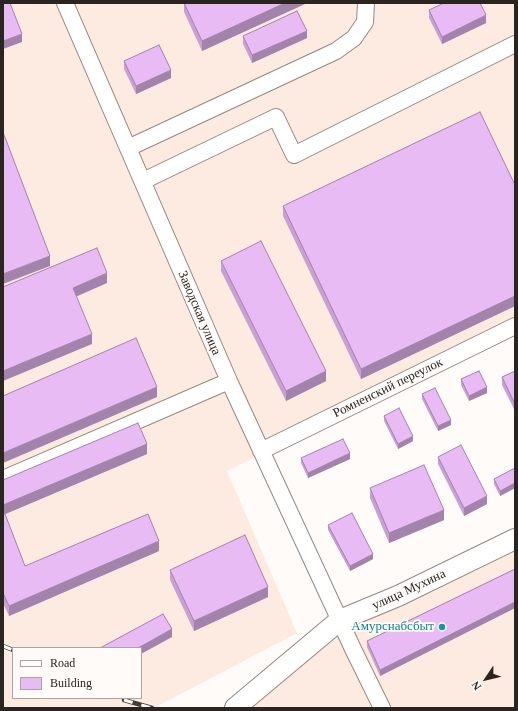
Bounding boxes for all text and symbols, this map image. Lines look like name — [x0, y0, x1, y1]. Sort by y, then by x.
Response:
street label: Заводская улица — [174, 269, 224, 357]
street label: Ромненский переулок — [331, 355, 445, 421]
street label: улица Мухина — [370, 566, 448, 614]
place label: Амурснабсбыт — [351, 619, 434, 635]
marker: Амурснабсбыт — [437, 622, 447, 632]
legend — [12, 647, 142, 699]
text: Road — [50, 656, 75, 670]
north arrow — [466, 659, 506, 699]
text: Building — [50, 676, 92, 690]
text: N — [469, 679, 483, 693]

